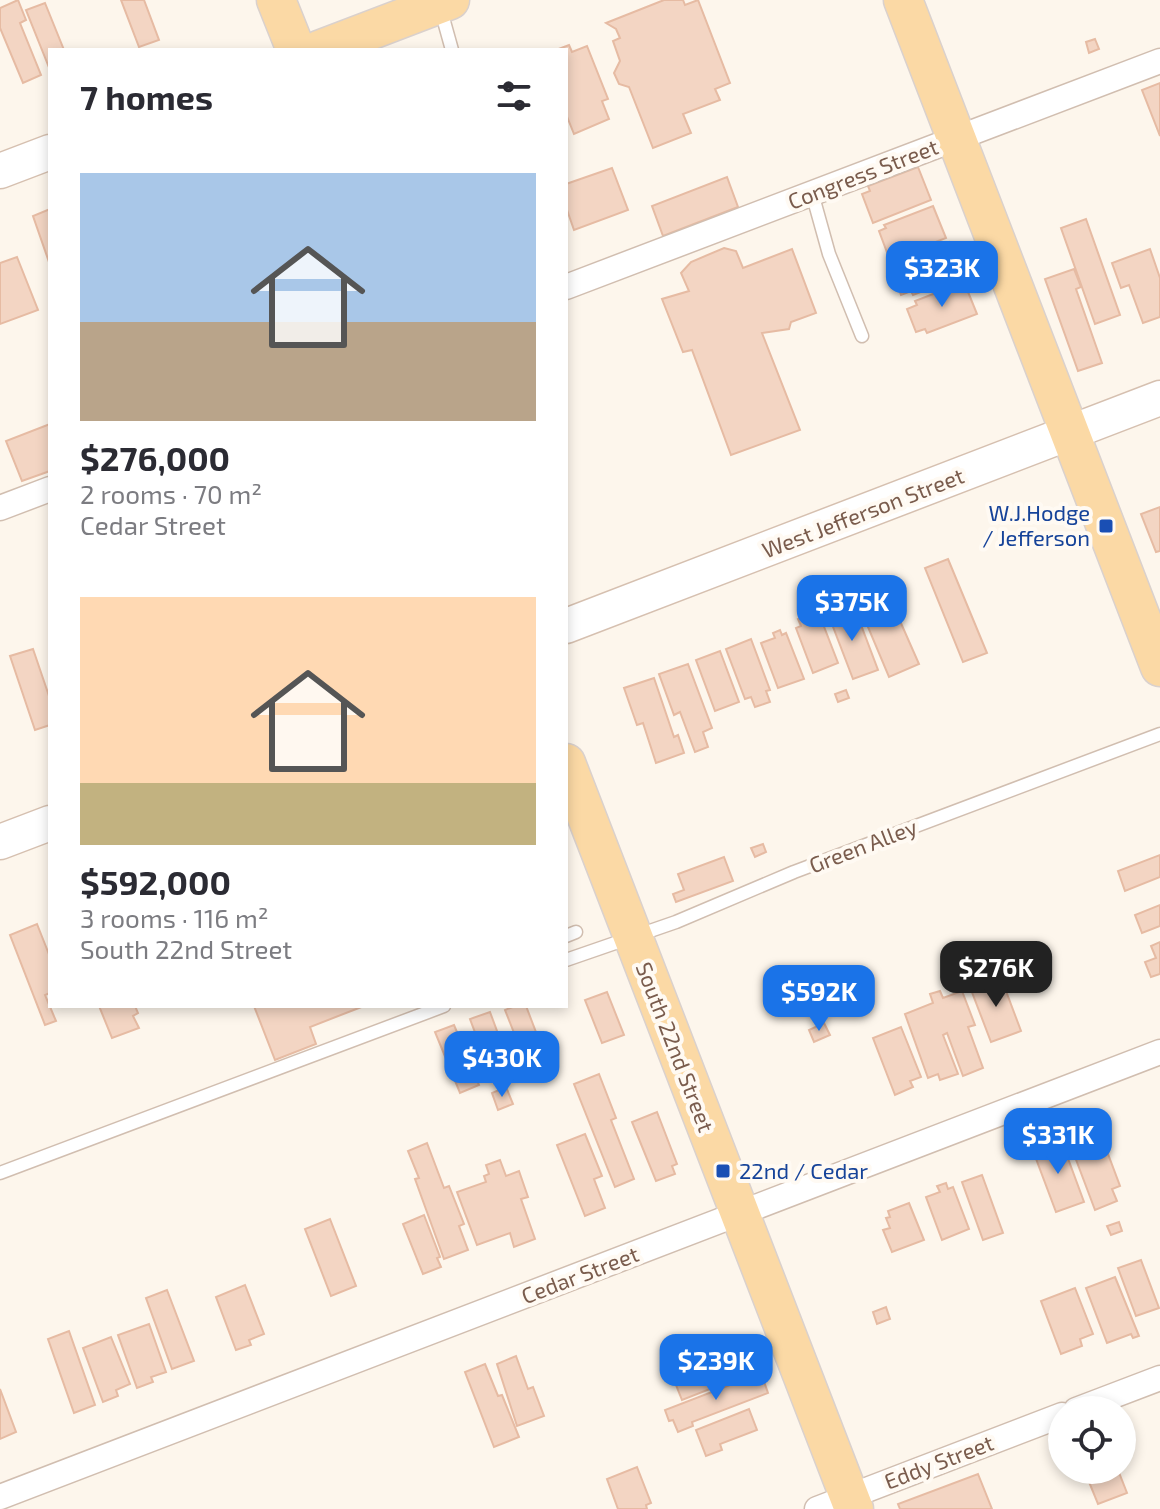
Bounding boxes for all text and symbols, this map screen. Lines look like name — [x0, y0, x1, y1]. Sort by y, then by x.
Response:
icon: filters — [492, 74, 536, 118]
text: 7 homes — [80, 76, 213, 117]
street label: Congress Street — [784, 132, 941, 214]
icon: home — [236, 225, 380, 369]
pin: $323K — [886, 241, 998, 309]
text: $323K — [904, 251, 980, 282]
text: $276,000 — [80, 437, 230, 478]
street label: West Jefferson Street — [758, 462, 967, 563]
text: 2 rooms · 70 m² — [80, 478, 262, 509]
place label: W.J.Hodge / Jefferson — [982, 499, 1090, 550]
text: Cedar Street — [80, 509, 226, 540]
marker: W.J.Hodge / Jefferson — [1097, 517, 1115, 535]
pin: $375K — [796, 575, 908, 643]
text: $375K — [815, 585, 889, 616]
icon: home — [236, 649, 380, 793]
street label: Green Alley — [805, 813, 921, 878]
text: $592,000 — [80, 861, 231, 902]
text: 3 rooms · 116 m² — [80, 902, 269, 933]
text: South 22nd Street — [80, 933, 292, 964]
pin: $276K — [940, 941, 1052, 1009]
text: $276K — [958, 951, 1034, 982]
street label: South 22nd Street — [632, 958, 720, 1135]
pin: $592K — [763, 965, 875, 1033]
text: $592K — [781, 975, 857, 1006]
pin: $430K — [446, 1031, 558, 1099]
text: $430K — [462, 1041, 542, 1072]
pin: $331K — [1002, 1108, 1114, 1176]
text: $331K — [1022, 1118, 1094, 1149]
place label: 22nd / Cedar — [739, 1157, 868, 1183]
marker: 22nd / Cedar — [714, 1162, 732, 1180]
street label: Cedar Street — [517, 1240, 642, 1308]
pin: $239K — [660, 1334, 772, 1402]
text: $239K — [678, 1344, 754, 1375]
map controls — [1048, 1396, 1136, 1484]
button: locate — [1048, 1396, 1136, 1484]
street label: Eddy Street — [880, 1428, 997, 1494]

